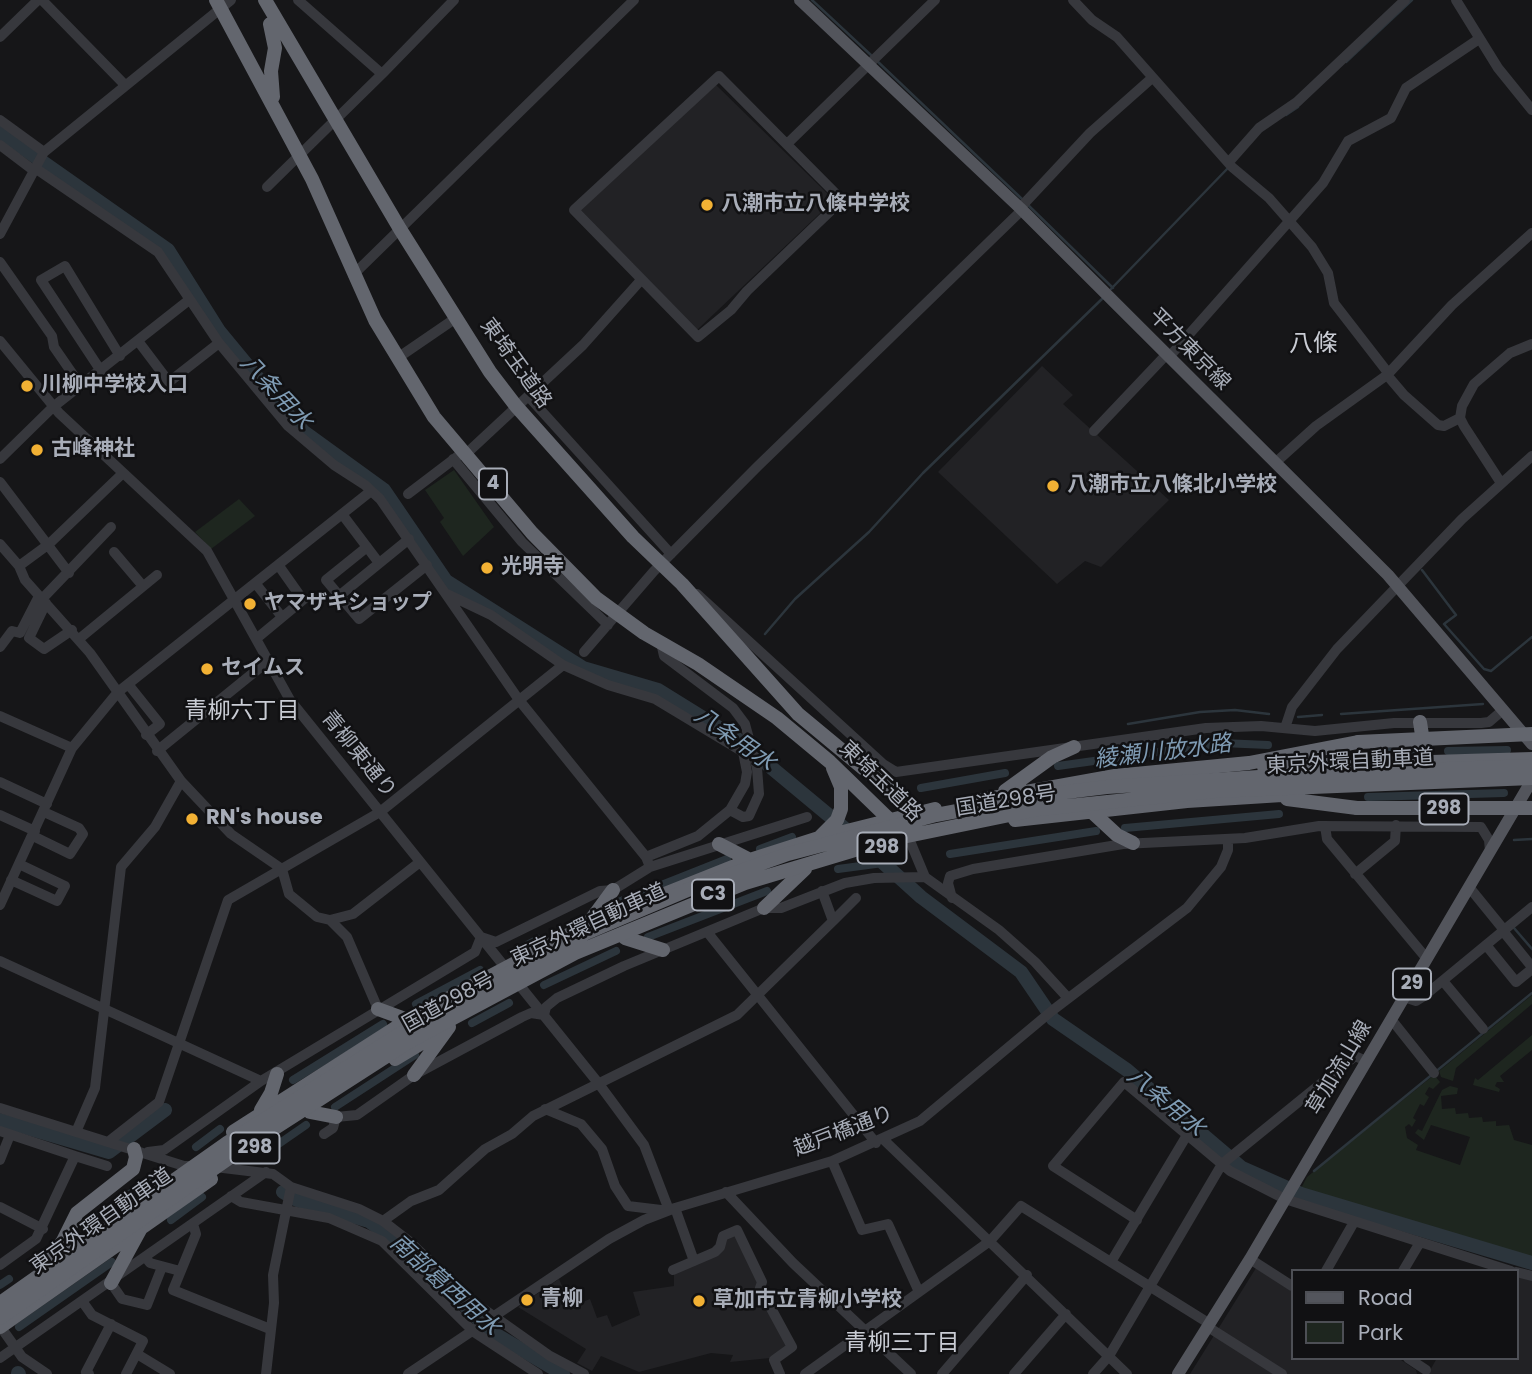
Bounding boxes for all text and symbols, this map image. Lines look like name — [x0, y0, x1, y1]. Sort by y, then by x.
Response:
place label: 八潮市立八條中学校 — [721, 192, 910, 218]
marker: 八潮市立八條中学校 — [699, 197, 715, 213]
street label: 平方東京線 — [1143, 304, 1235, 396]
street label: 東埼玉道路 — [474, 314, 556, 414]
district label: 八條 — [1289, 331, 1337, 359]
water label: 八条用水 — [234, 350, 316, 436]
place label: 川柳中学校入口 — [41, 373, 188, 399]
marker: 川柳中学校入口 — [19, 378, 35, 394]
place label: 古峰神社 — [51, 437, 135, 463]
marker: 古峰神社 — [29, 442, 45, 458]
road number: 4 — [479, 468, 507, 499]
place label: 八潮市立八條北小学校 — [1067, 473, 1277, 499]
marker: 八潮市立八條北小学校 — [1045, 478, 1061, 494]
place label: 光明寺 — [501, 555, 564, 581]
marker: 光明寺 — [479, 560, 495, 576]
place label: ヤマザキショップ — [264, 591, 432, 617]
marker: ヤマザキショップ — [242, 596, 258, 612]
place label: セイムス — [221, 656, 305, 682]
marker: セイムス — [199, 661, 215, 677]
district label: 青柳六丁目 — [185, 698, 299, 726]
water label: 八条用水 — [688, 702, 780, 778]
street label: 青柳東通り — [315, 706, 401, 804]
water label: 綾瀬川放水路 — [1093, 731, 1233, 775]
street label: 東埼玉道路 — [833, 736, 927, 828]
street label: 東京外環自動車道 — [1265, 746, 1435, 780]
street label: 国道298号 — [954, 782, 1058, 822]
road number: 298 — [1420, 794, 1468, 824]
place label: RN's house — [206, 806, 323, 832]
marker: RN's house — [184, 811, 200, 827]
road number: 298 — [858, 832, 906, 863]
street label: 東京外環自動車道 — [508, 879, 670, 973]
road number: C3 — [692, 880, 734, 911]
street label: 国道298号 — [398, 967, 500, 1039]
road number: 29 — [1393, 968, 1431, 1000]
street label: 草加流山線 — [1302, 1017, 1378, 1119]
water label: 八条用水 — [1121, 1063, 1209, 1143]
street label: 越戸橋通り — [790, 1101, 898, 1163]
road number: 298 — [230, 1132, 280, 1164]
street label: 東京外環自動車道 — [26, 1163, 178, 1281]
water label: 南部葛西用水 — [383, 1230, 505, 1342]
legend — [1290, 1269, 1518, 1360]
text: Road — [1358, 1283, 1413, 1312]
place label: 青柳 — [541, 1287, 583, 1313]
place label: 草加市立青柳小学校 — [713, 1288, 902, 1314]
marker: 青柳 — [519, 1292, 535, 1308]
marker: 草加市立青柳小学校 — [691, 1293, 707, 1309]
text: Park — [1358, 1318, 1403, 1347]
district label: 青柳三丁目 — [845, 1330, 959, 1358]

